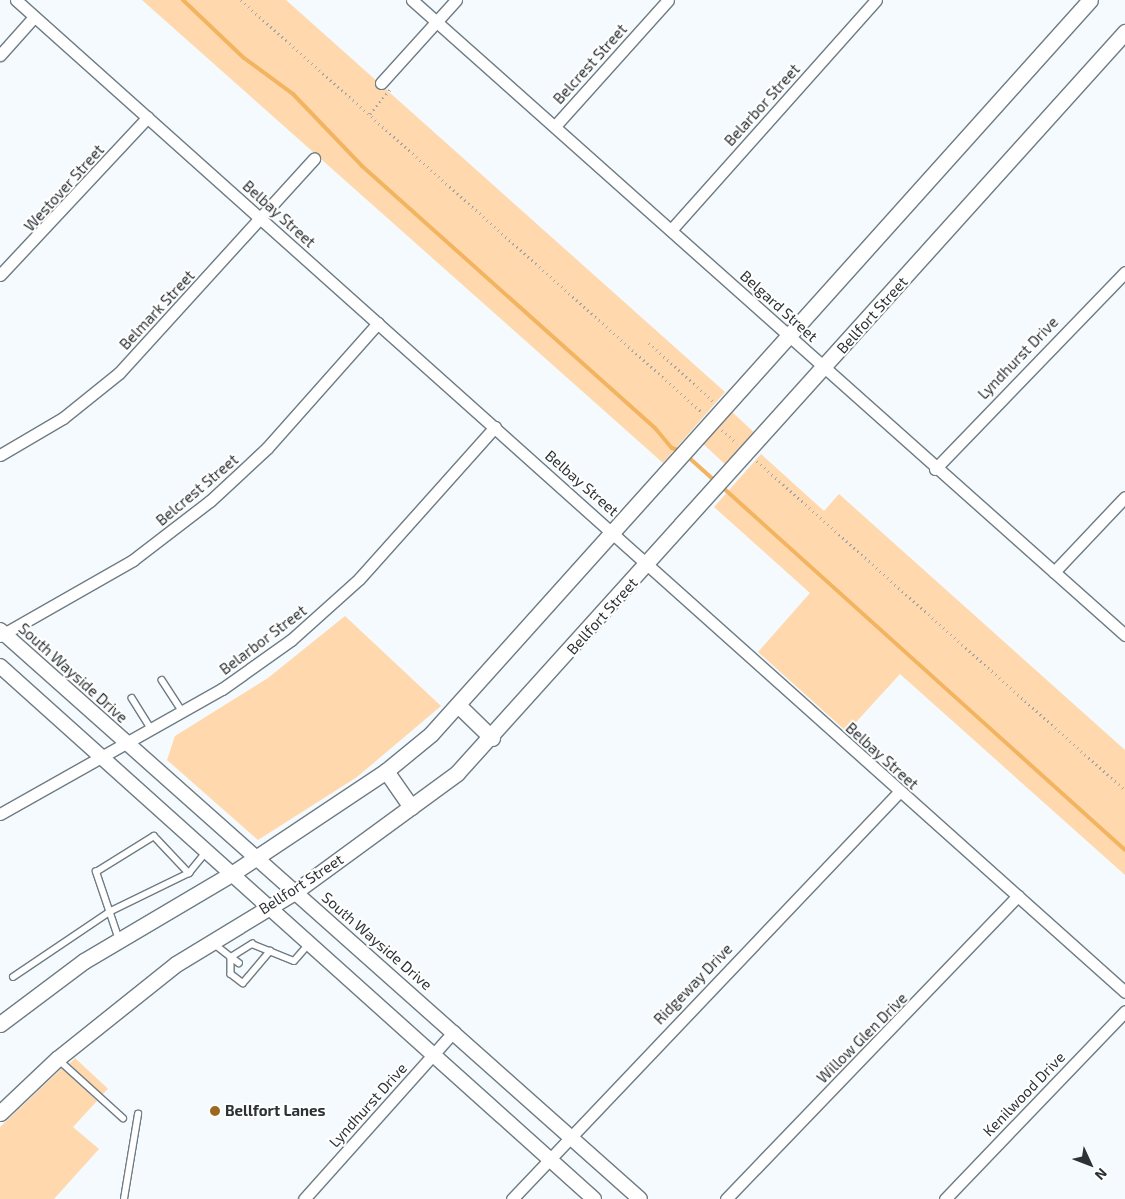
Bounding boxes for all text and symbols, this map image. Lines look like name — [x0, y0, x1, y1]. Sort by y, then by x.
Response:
street label: Belcrest Street — [549, 20, 631, 108]
street label: Belarbor Street — [720, 60, 804, 150]
street label: Westover Street — [20, 141, 108, 235]
street label: Belbay Street — [239, 177, 319, 251]
street label: Belmark Street — [116, 267, 198, 353]
street label: Belgard Street — [737, 267, 821, 345]
street label: Bellfort Street — [833, 273, 911, 357]
street label: Lyndhurst Drive — [974, 313, 1062, 403]
street label: Belbay Street — [542, 446, 622, 520]
street label: Belcrest Street — [152, 451, 242, 529]
street label: Bellfort Street — [563, 574, 641, 658]
street label: Belarbor Street — [216, 601, 310, 679]
street label: South Wayside Drive — [15, 619, 131, 727]
street label: Belbay Street — [842, 719, 922, 793]
street label: Bellfort Street — [255, 850, 347, 918]
street label: South Wayside Drive — [318, 888, 436, 994]
street label: Ridgeway Drive — [650, 940, 736, 1028]
street label: Willow Glen Drive — [813, 989, 911, 1087]
street label: Kenilwood Drive — [979, 1048, 1069, 1140]
street label: Lyndhurst Drive — [325, 1059, 411, 1151]
place label: Bellfort Lanes — [225, 1102, 325, 1120]
marker: Bellfort Lanes — [209, 1105, 221, 1117]
north arrow — [1065, 1139, 1115, 1189]
text: N — [1092, 1165, 1111, 1184]

